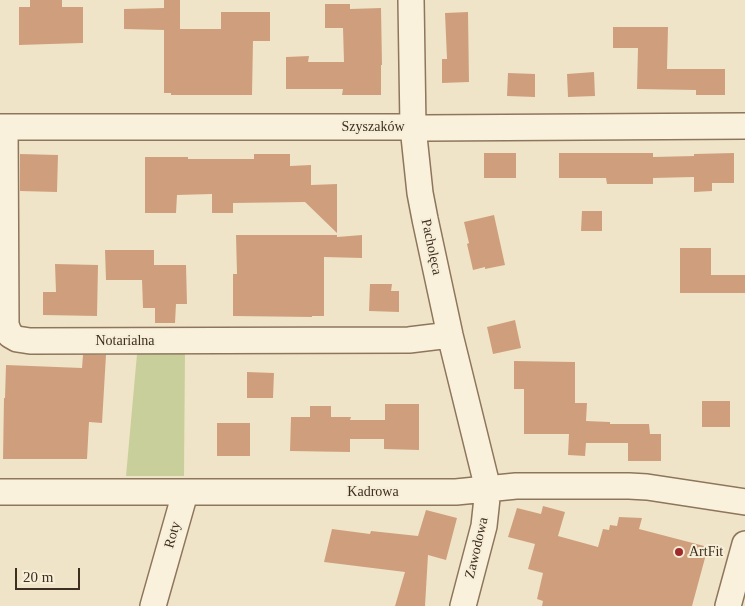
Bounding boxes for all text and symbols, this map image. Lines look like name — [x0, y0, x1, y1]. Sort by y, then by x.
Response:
street label: Szyszaków — [342, 119, 404, 135]
street label: Pacholęca — [417, 218, 445, 276]
street label: Notarialna — [95, 333, 155, 349]
street label: Kadrowa — [347, 484, 399, 500]
street label: Zawodowa — [462, 516, 492, 580]
street label: Roty — [161, 520, 185, 550]
place label: ArtFit — [689, 544, 723, 560]
marker: ArtFit — [673, 546, 685, 558]
scale bar — [18, 558, 82, 590]
text: 20 m — [23, 569, 53, 585]

